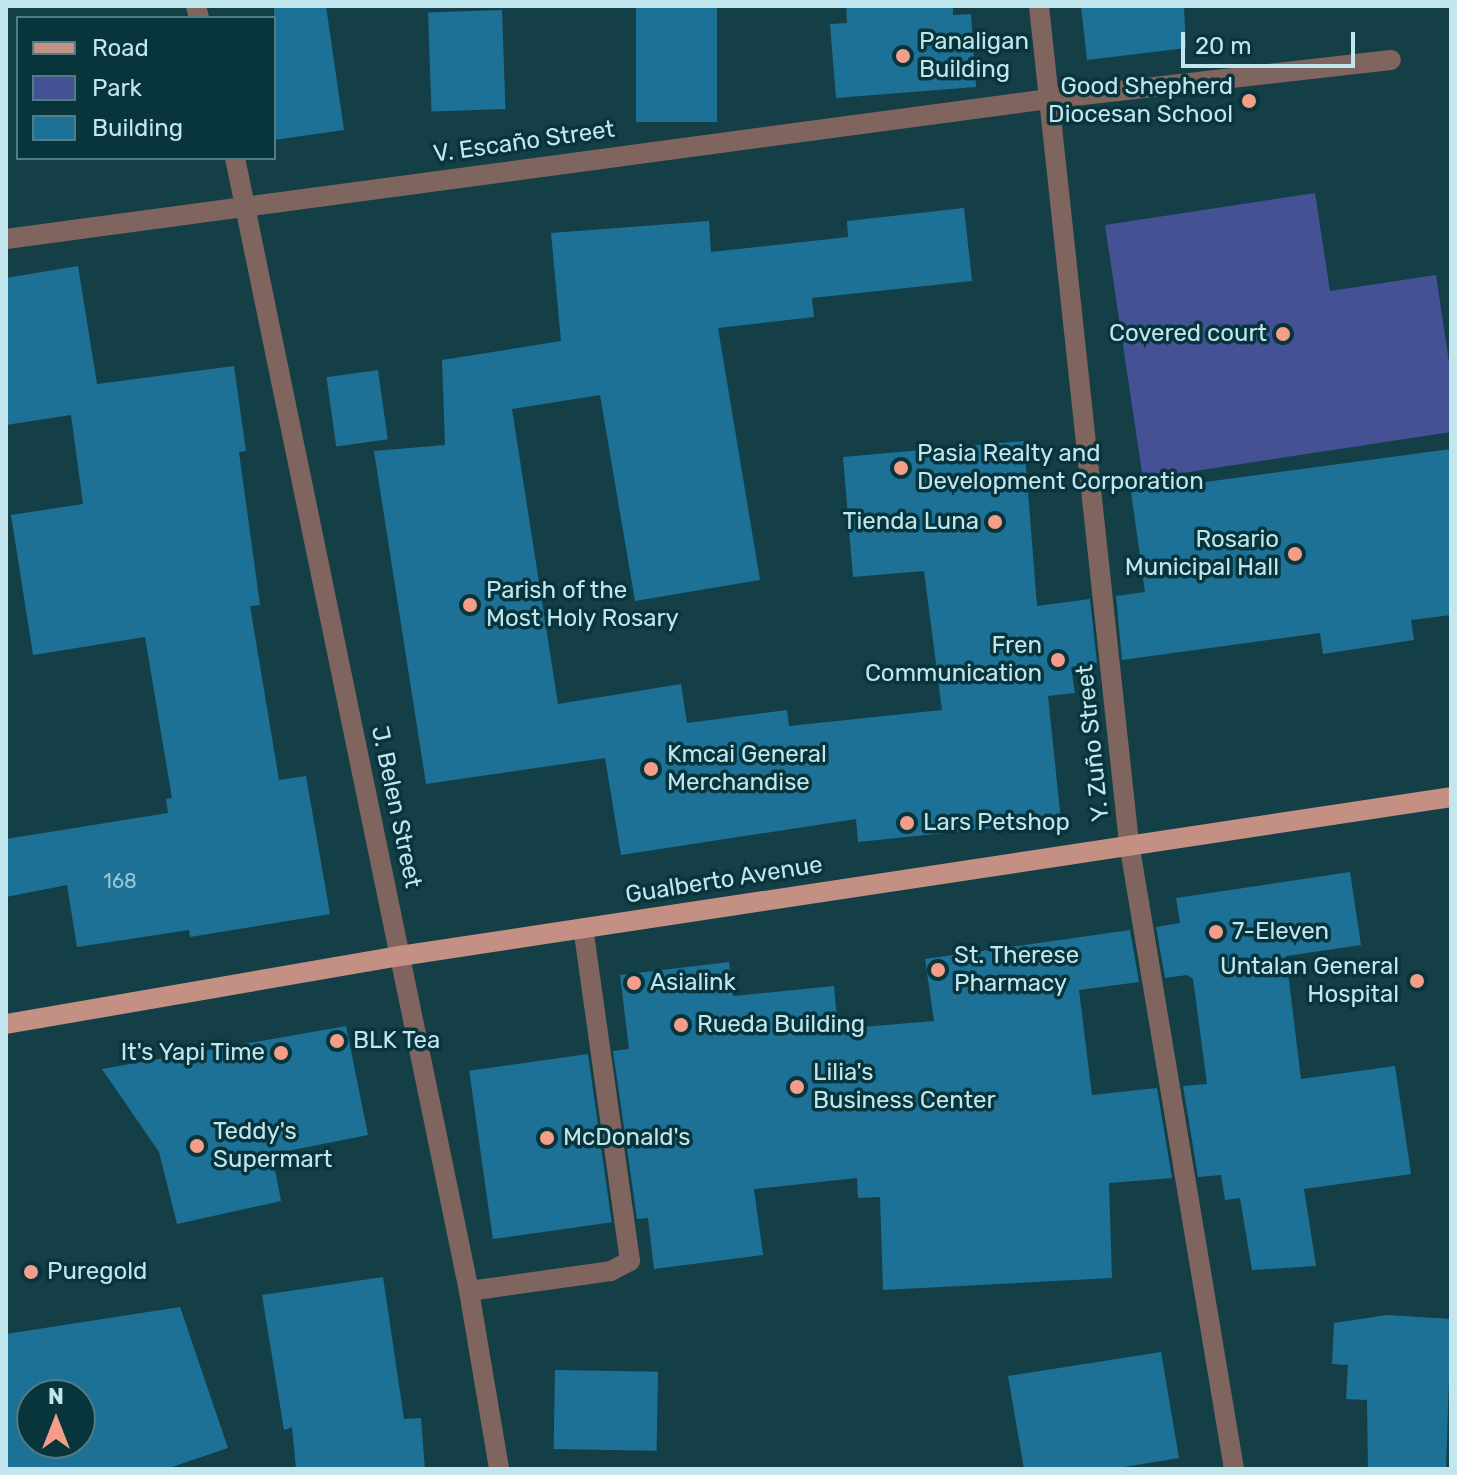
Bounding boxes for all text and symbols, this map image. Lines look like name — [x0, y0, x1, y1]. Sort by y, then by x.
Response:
legend — [16, 16, 276, 160]
scale bar — [1185, 16, 1359, 66]
place label: Panaligan Building — [919, 28, 1029, 84]
text: 20 m — [1195, 32, 1252, 60]
text: Road — [92, 34, 149, 62]
marker: Panaligan Building — [894, 47, 912, 65]
place label: Good Shepherd Diocesan School — [1048, 73, 1233, 129]
text: Park — [92, 74, 142, 102]
marker: Good Shepherd Diocesan School — [1240, 92, 1258, 110]
text: Building — [92, 114, 183, 142]
street label: V. Escaño Street — [431, 115, 617, 169]
place label: Covered court — [1109, 320, 1267, 348]
marker: Covered court — [1274, 325, 1292, 343]
place label: Pasia Realty and Development Corporation — [917, 440, 1204, 496]
marker: Pasia Realty and Development Corporation — [892, 459, 910, 477]
place label: Tienda Luna — [843, 508, 979, 536]
marker: Tienda Luna — [986, 513, 1004, 531]
place label: Rosario Municipal Hall — [1125, 526, 1279, 582]
marker: Rosario Municipal Hall — [1286, 545, 1304, 563]
place label: Parish of the Most Holy Rosary — [486, 577, 679, 633]
marker: Parish of the Most Holy Rosary — [461, 596, 479, 614]
place label: Fren Communication — [865, 632, 1042, 688]
marker: Fren Communication — [1049, 651, 1067, 669]
street label: Y. Zuño Street — [1070, 663, 1116, 823]
street label: J. Belen Street — [365, 723, 427, 891]
place label: Kmcai General Merchandise — [667, 741, 827, 797]
marker: Kmcai General Merchandise — [642, 760, 660, 778]
place label: Lars Petshop — [923, 809, 1070, 837]
marker: Lars Petshop — [898, 814, 916, 832]
street label: Gualberto Avenue — [623, 850, 825, 910]
house number: 168 — [103, 869, 137, 893]
place label: 7-Eleven — [1232, 918, 1329, 946]
marker: 7-Eleven — [1207, 923, 1225, 941]
place label: St. Therese Pharmacy — [954, 942, 1080, 998]
place label: Untalan General Hospital — [1220, 953, 1399, 1009]
marker: St. Therese Pharmacy — [929, 961, 947, 979]
place label: Asialink — [650, 969, 736, 997]
marker: Untalan General Hospital — [1406, 970, 1428, 992]
marker: Asialink — [625, 974, 643, 992]
place label: Rueda Building — [697, 1011, 865, 1039]
marker: Rueda Building — [672, 1016, 690, 1034]
place label: BLK Tea — [353, 1027, 441, 1055]
marker: BLK Tea — [328, 1032, 346, 1050]
place label: It's Yapi Time — [119, 1039, 265, 1067]
marker: It's Yapi Time — [272, 1044, 290, 1062]
place label: Lilia's Business Center — [813, 1059, 996, 1115]
marker: Lilia's Business Center — [788, 1078, 806, 1096]
place label: Teddy's Supermart — [213, 1118, 332, 1174]
place label: McDonald's — [563, 1124, 690, 1152]
marker: McDonald's — [538, 1129, 556, 1147]
marker: Teddy's Supermart — [188, 1137, 206, 1155]
place label: Puregold — [47, 1258, 147, 1286]
marker: Puregold — [22, 1263, 40, 1281]
north arrow — [16, 1379, 96, 1459]
text: N — [48, 1383, 64, 1410]

